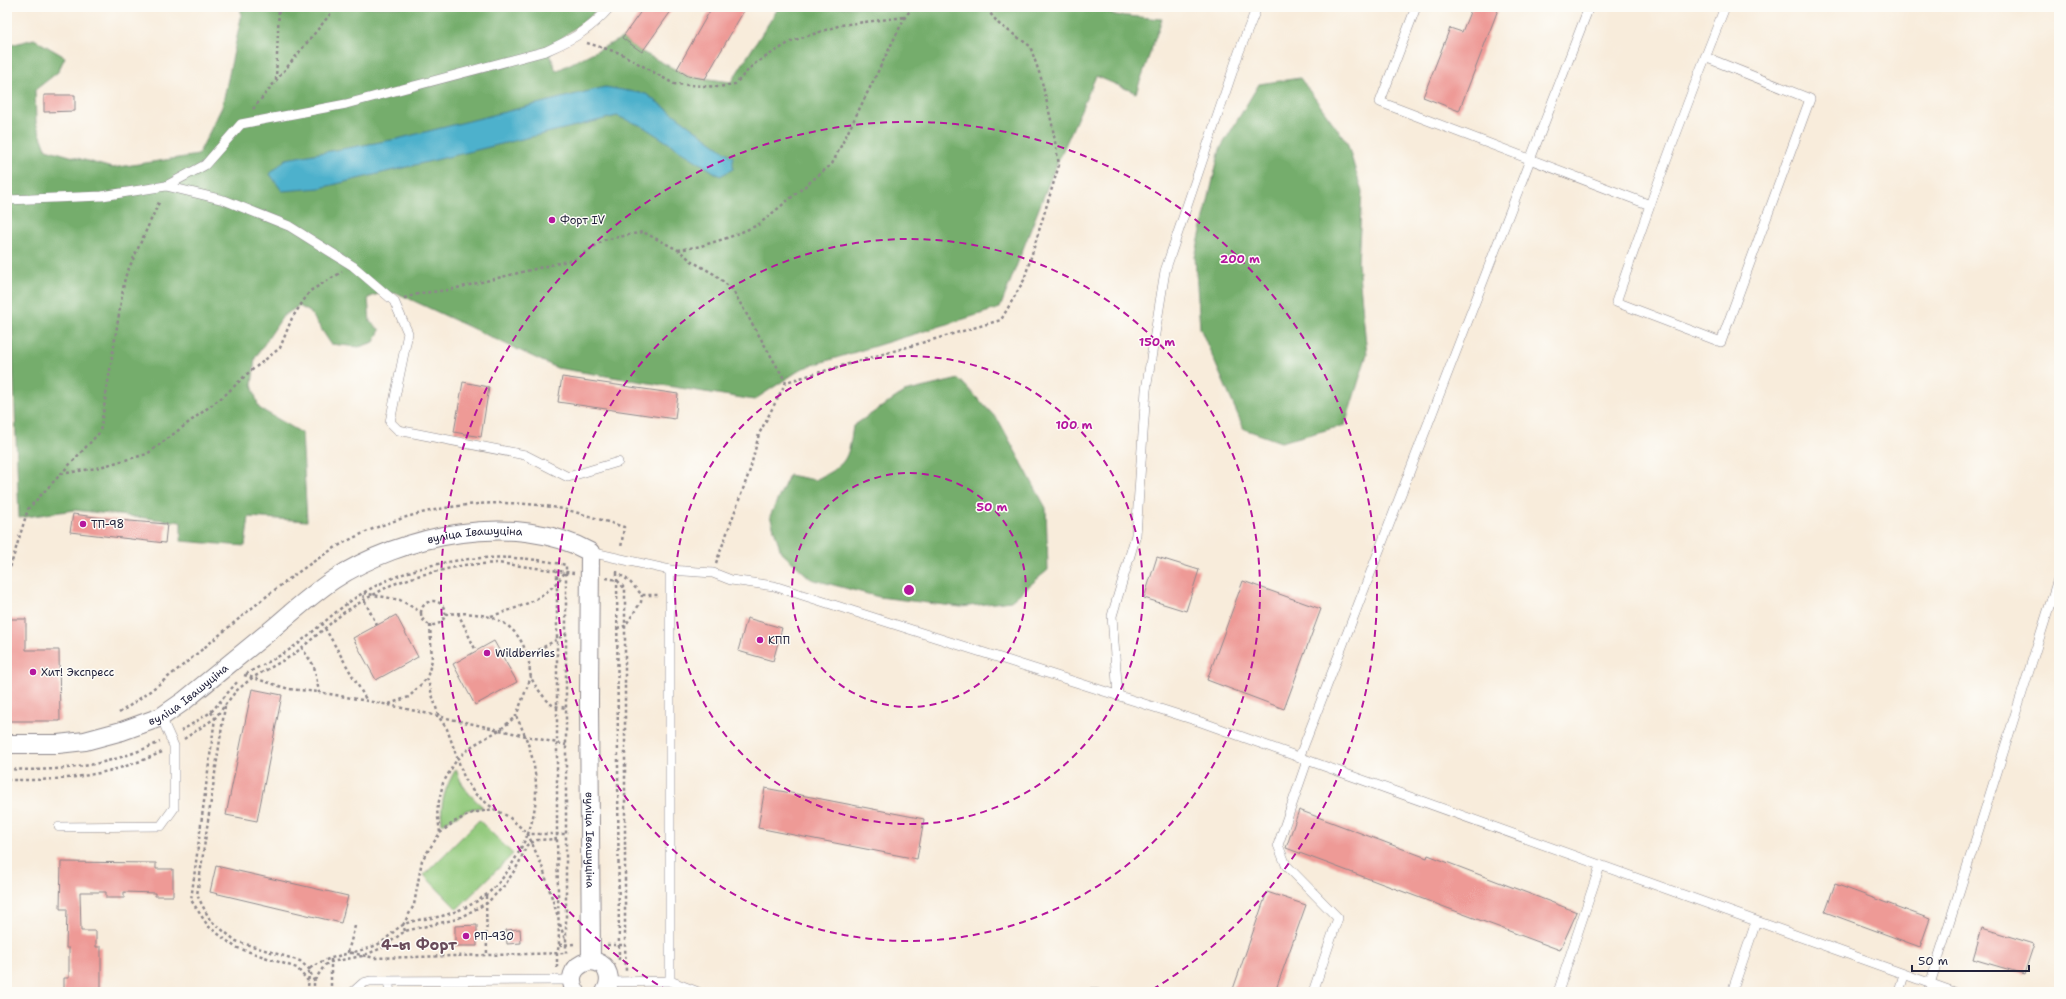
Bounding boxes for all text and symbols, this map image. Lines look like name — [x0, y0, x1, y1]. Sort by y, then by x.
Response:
place label: Форт IV — [560, 213, 605, 228]
marker: Форт IV — [547, 215, 557, 225]
text: 200 m — [1220, 251, 1260, 267]
text: 150 m — [1139, 334, 1175, 350]
text: 100 m — [1056, 417, 1093, 433]
text: 50 m — [977, 499, 1008, 515]
place label: ТП-98 — [91, 517, 124, 532]
marker: ТП-98 — [78, 519, 88, 529]
street label: вуліца Івашуціна — [426, 523, 523, 547]
centre of rings — [902, 583, 916, 597]
place label: КПП — [768, 633, 790, 648]
marker: КПП — [755, 635, 765, 645]
place label: Wildberries — [495, 646, 555, 661]
marker: Wildberries — [482, 648, 492, 658]
street label: вуліца Івашуціна — [146, 661, 232, 729]
place label: Хит! Экспресс — [41, 665, 115, 680]
marker: Хит! Экспресс — [28, 667, 38, 677]
street label: вуліца Івашуціна — [582, 792, 597, 888]
place label: РП-930 — [474, 929, 514, 944]
marker: РП-930 — [461, 931, 471, 941]
district label: 4-ы Форт — [381, 935, 457, 955]
scale bar — [1912, 947, 2029, 973]
text: 50 m — [1918, 953, 1948, 969]

